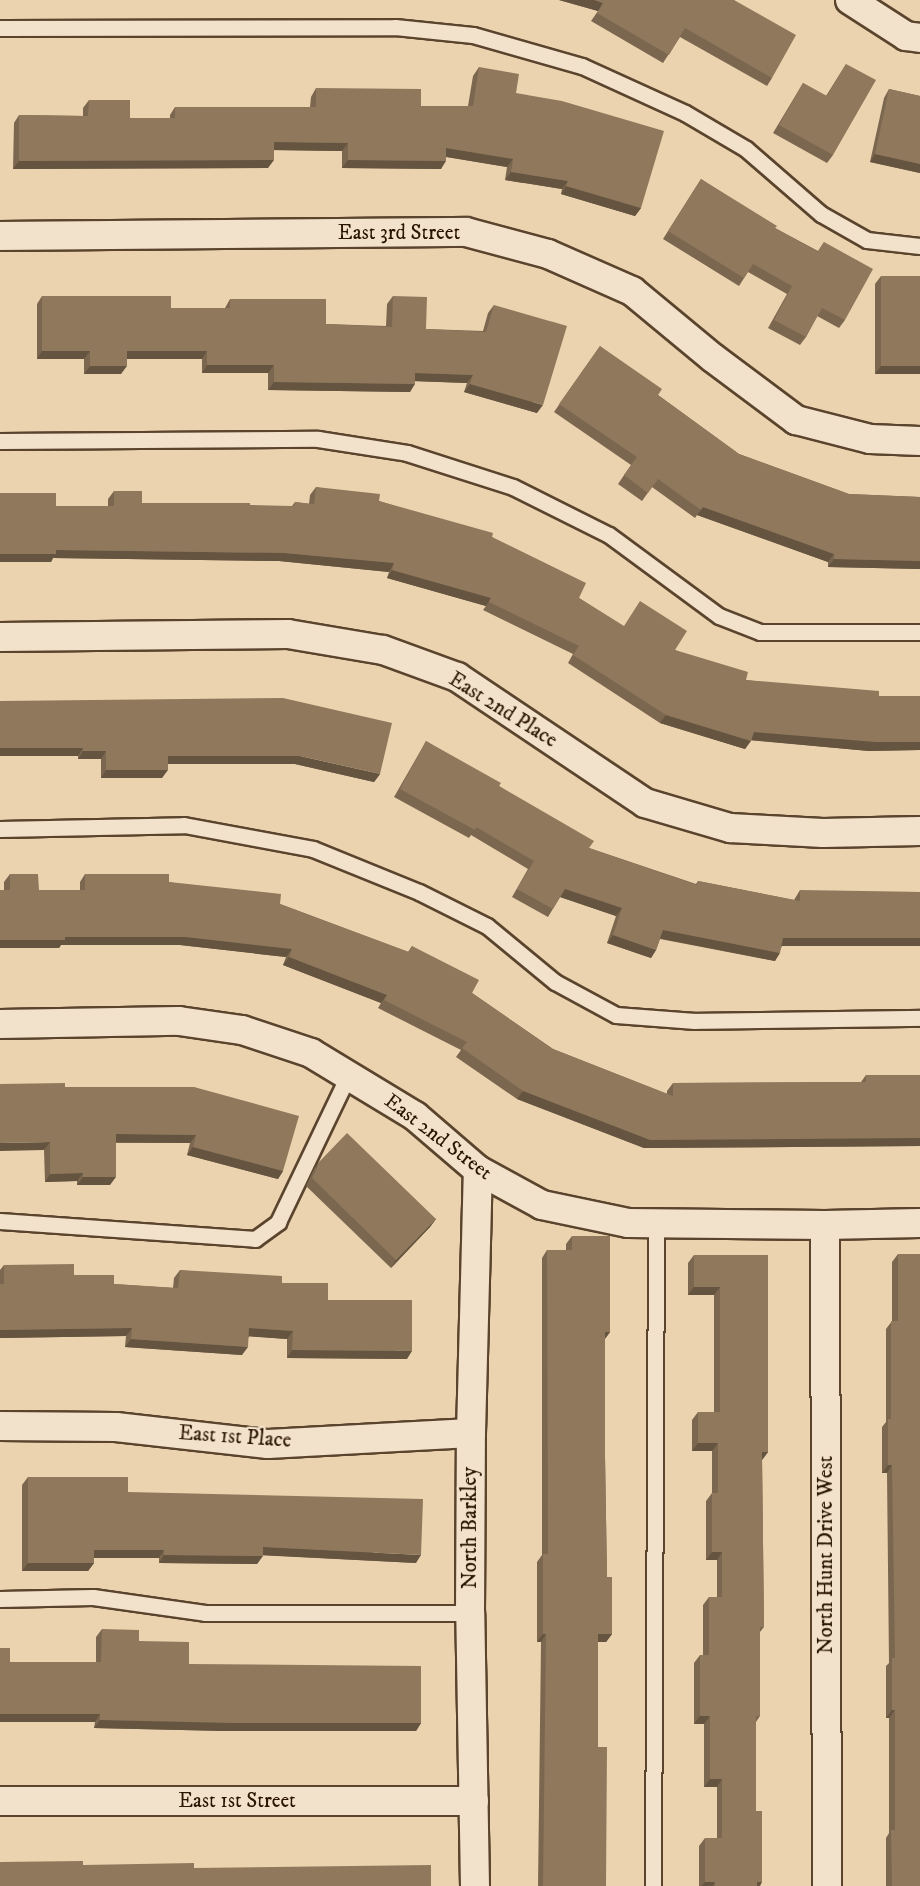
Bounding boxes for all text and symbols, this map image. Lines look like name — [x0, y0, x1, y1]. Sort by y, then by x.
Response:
street label: East 3rd Street — [338, 220, 460, 246]
street label: East 2nd Place — [444, 667, 562, 753]
street label: East 2nd Street — [379, 1088, 497, 1186]
street label: East 1st Place — [178, 1420, 292, 1454]
street label: North Hunt Drive West — [813, 1456, 839, 1654]
street label: North Barkley — [457, 1467, 483, 1589]
street label: East 1st Street — [178, 1788, 296, 1814]

